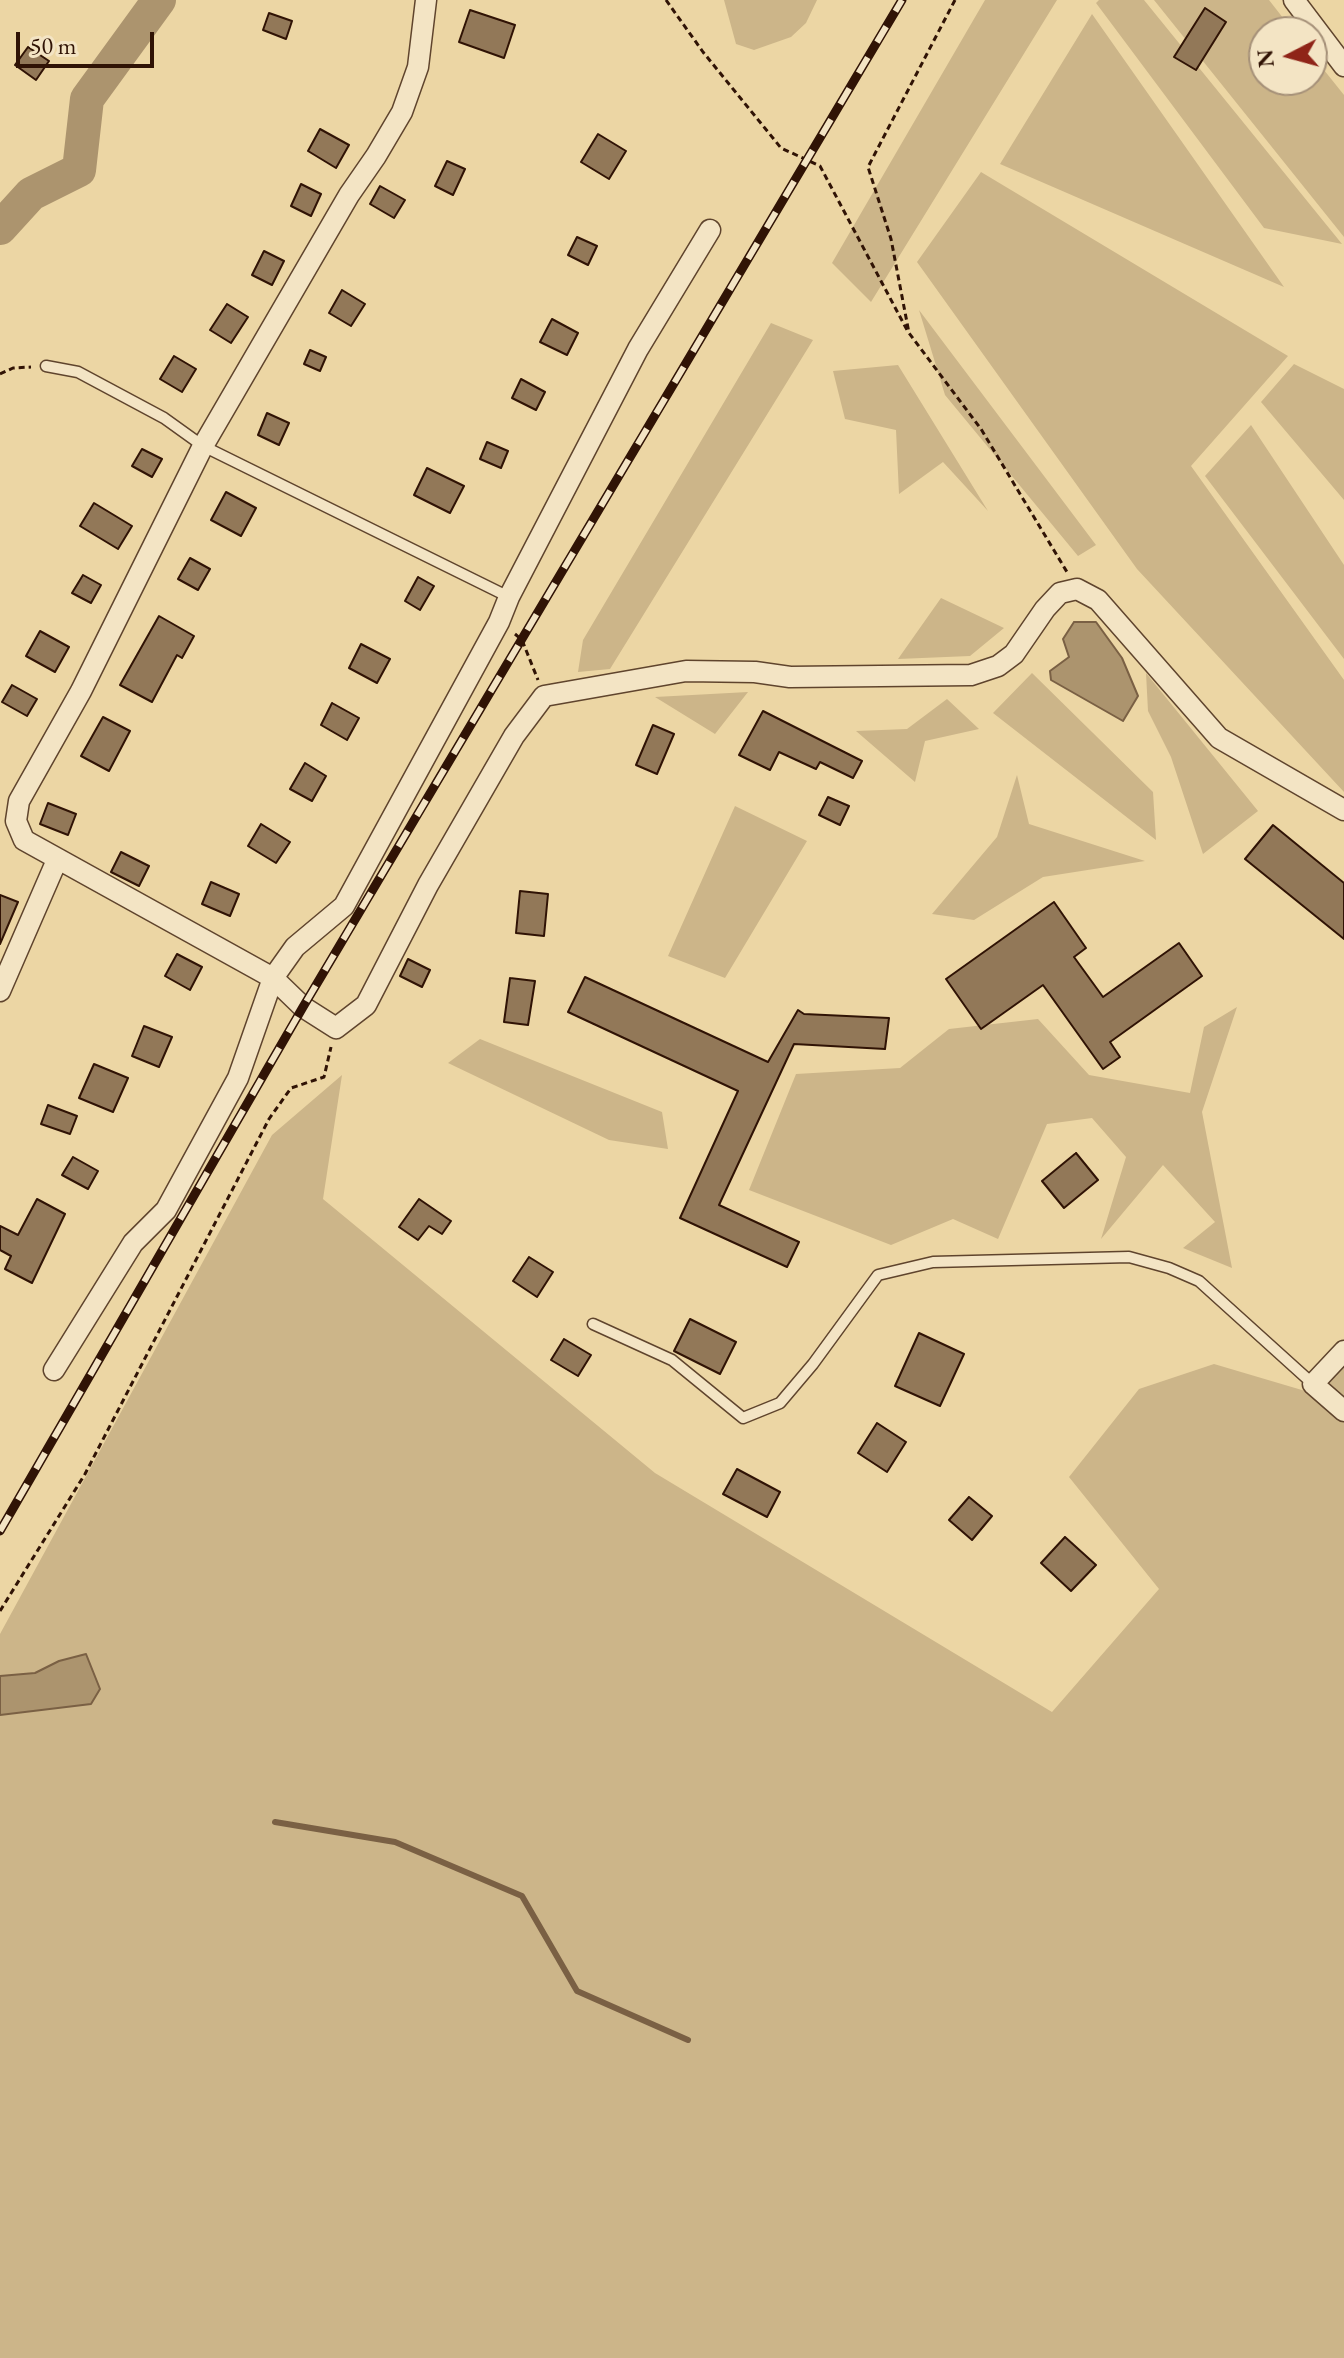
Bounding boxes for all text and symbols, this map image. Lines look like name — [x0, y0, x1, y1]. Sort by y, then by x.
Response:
scale bar — [20, 16, 158, 66]
north arrow — [1248, 16, 1328, 96]
text: 50 m — [30, 30, 77, 61]
text: N — [1250, 48, 1281, 69]

